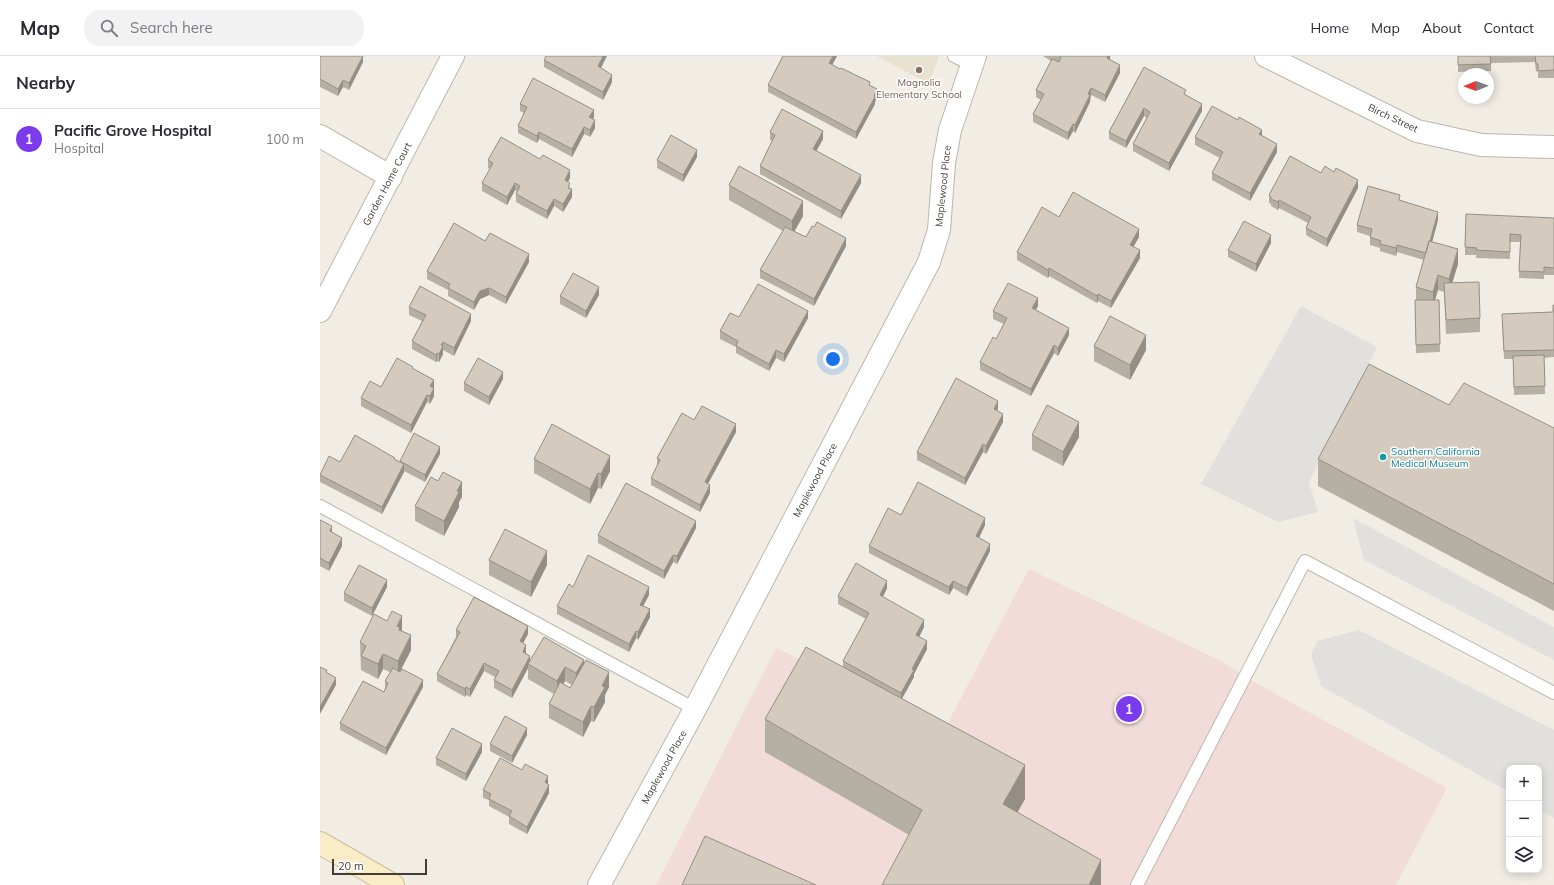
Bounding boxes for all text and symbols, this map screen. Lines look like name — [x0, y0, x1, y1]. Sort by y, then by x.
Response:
search box — [84, 10, 364, 46]
text: Map — [20, 16, 60, 40]
icon: search — [98, 17, 120, 39]
text: Search here — [130, 18, 213, 37]
text: Home — [1310, 19, 1349, 37]
text: Map — [1371, 19, 1400, 37]
text: About — [1422, 19, 1462, 37]
text: Contact — [1484, 19, 1534, 37]
marker: Magnolia Elementary School — [914, 65, 924, 75]
north arrow — [1458, 68, 1494, 104]
text: Nearby — [16, 72, 75, 93]
place label: Magnolia Elementary School — [876, 76, 962, 101]
street label: Birch Street — [1366, 101, 1421, 135]
text: Pacific Grove Hospital — [54, 121, 212, 140]
text: 1 — [25, 131, 33, 147]
text: 100 m — [266, 131, 304, 147]
text: Hospital — [54, 140, 104, 156]
street label: Garden Home Court — [360, 140, 415, 228]
street label: Maplewood Place — [932, 144, 954, 228]
your location — [823, 349, 843, 369]
street label: Maplewood Place — [790, 441, 840, 519]
place label: Southern California Medical Museum — [1391, 445, 1480, 470]
marker: Southern California Medical Museum — [1378, 452, 1388, 462]
pin: 1 — [1116, 694, 1142, 724]
street label: Maplewood Place — [638, 728, 690, 806]
map controls — [1506, 765, 1542, 873]
button: + — [1506, 765, 1542, 801]
button: − — [1506, 801, 1542, 837]
button: layers — [1506, 837, 1542, 873]
scale bar — [332, 857, 427, 876]
text: 20 m — [338, 859, 364, 873]

